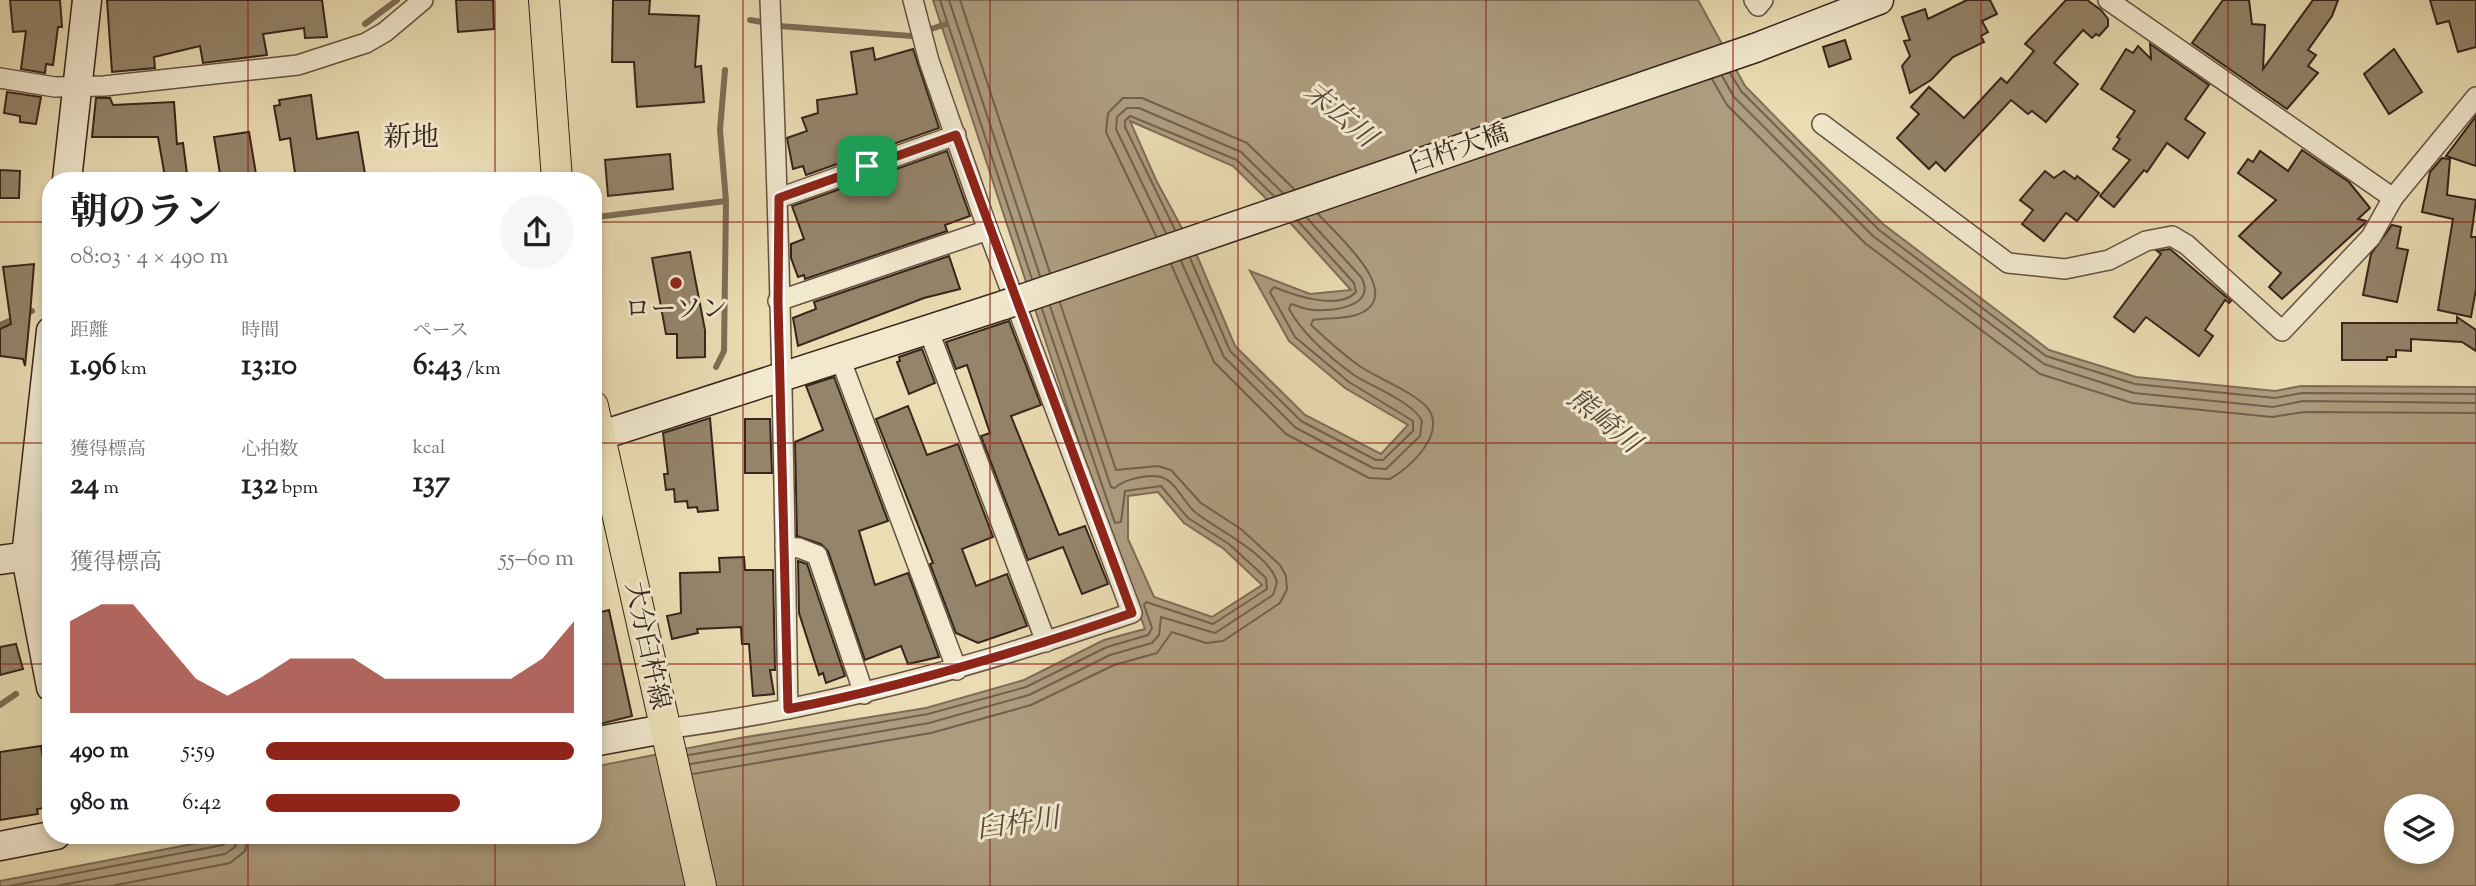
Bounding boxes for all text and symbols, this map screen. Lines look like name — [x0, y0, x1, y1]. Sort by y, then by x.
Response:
water label: 末広川 — [1294, 74, 1386, 160]
street label: 臼杵大橋 — [1404, 116, 1514, 184]
district label: 新地 — [383, 119, 439, 159]
pin — [837, 136, 897, 196]
icon: arrive — [848, 147, 886, 185]
text: 朝のラン — [70, 188, 222, 242]
button: share — [500, 195, 574, 269]
text: 08:03 · 4 × 490 m — [70, 241, 229, 274]
marker: ローソン — [668, 275, 684, 291]
place label: ローソン — [625, 292, 727, 329]
text: 距離 — [70, 318, 108, 345]
text: 時間 — [241, 318, 279, 345]
text: ペース — [413, 318, 469, 345]
text: 1.96 — [70, 345, 117, 388]
text: 13:10 — [241, 345, 297, 388]
text: 6:43 — [413, 345, 462, 388]
text: km — [117, 356, 147, 383]
text: /km — [462, 356, 501, 383]
water label: 熊崎川 — [1558, 380, 1651, 466]
text: kcal — [413, 435, 445, 462]
text: 獲得標高 — [70, 437, 146, 464]
text: 心拍数 — [241, 437, 298, 464]
text: 137 — [413, 462, 450, 505]
text: 24 — [70, 464, 99, 507]
text: 132 — [241, 464, 278, 507]
text: m — [99, 475, 119, 502]
text: bpm — [278, 475, 318, 502]
text: 55–60 m — [499, 543, 574, 576]
text: 獲得標高 — [70, 547, 162, 580]
street label: 大分臼杵線 — [614, 579, 678, 713]
text: 490 m — [70, 735, 129, 768]
text: 5:59 — [182, 735, 215, 768]
text: 980 m — [70, 787, 129, 820]
text: 6:42 — [182, 787, 222, 820]
map controls — [2384, 794, 2454, 864]
button: layers — [2384, 794, 2454, 864]
water label: 臼杵川 — [974, 799, 1065, 851]

